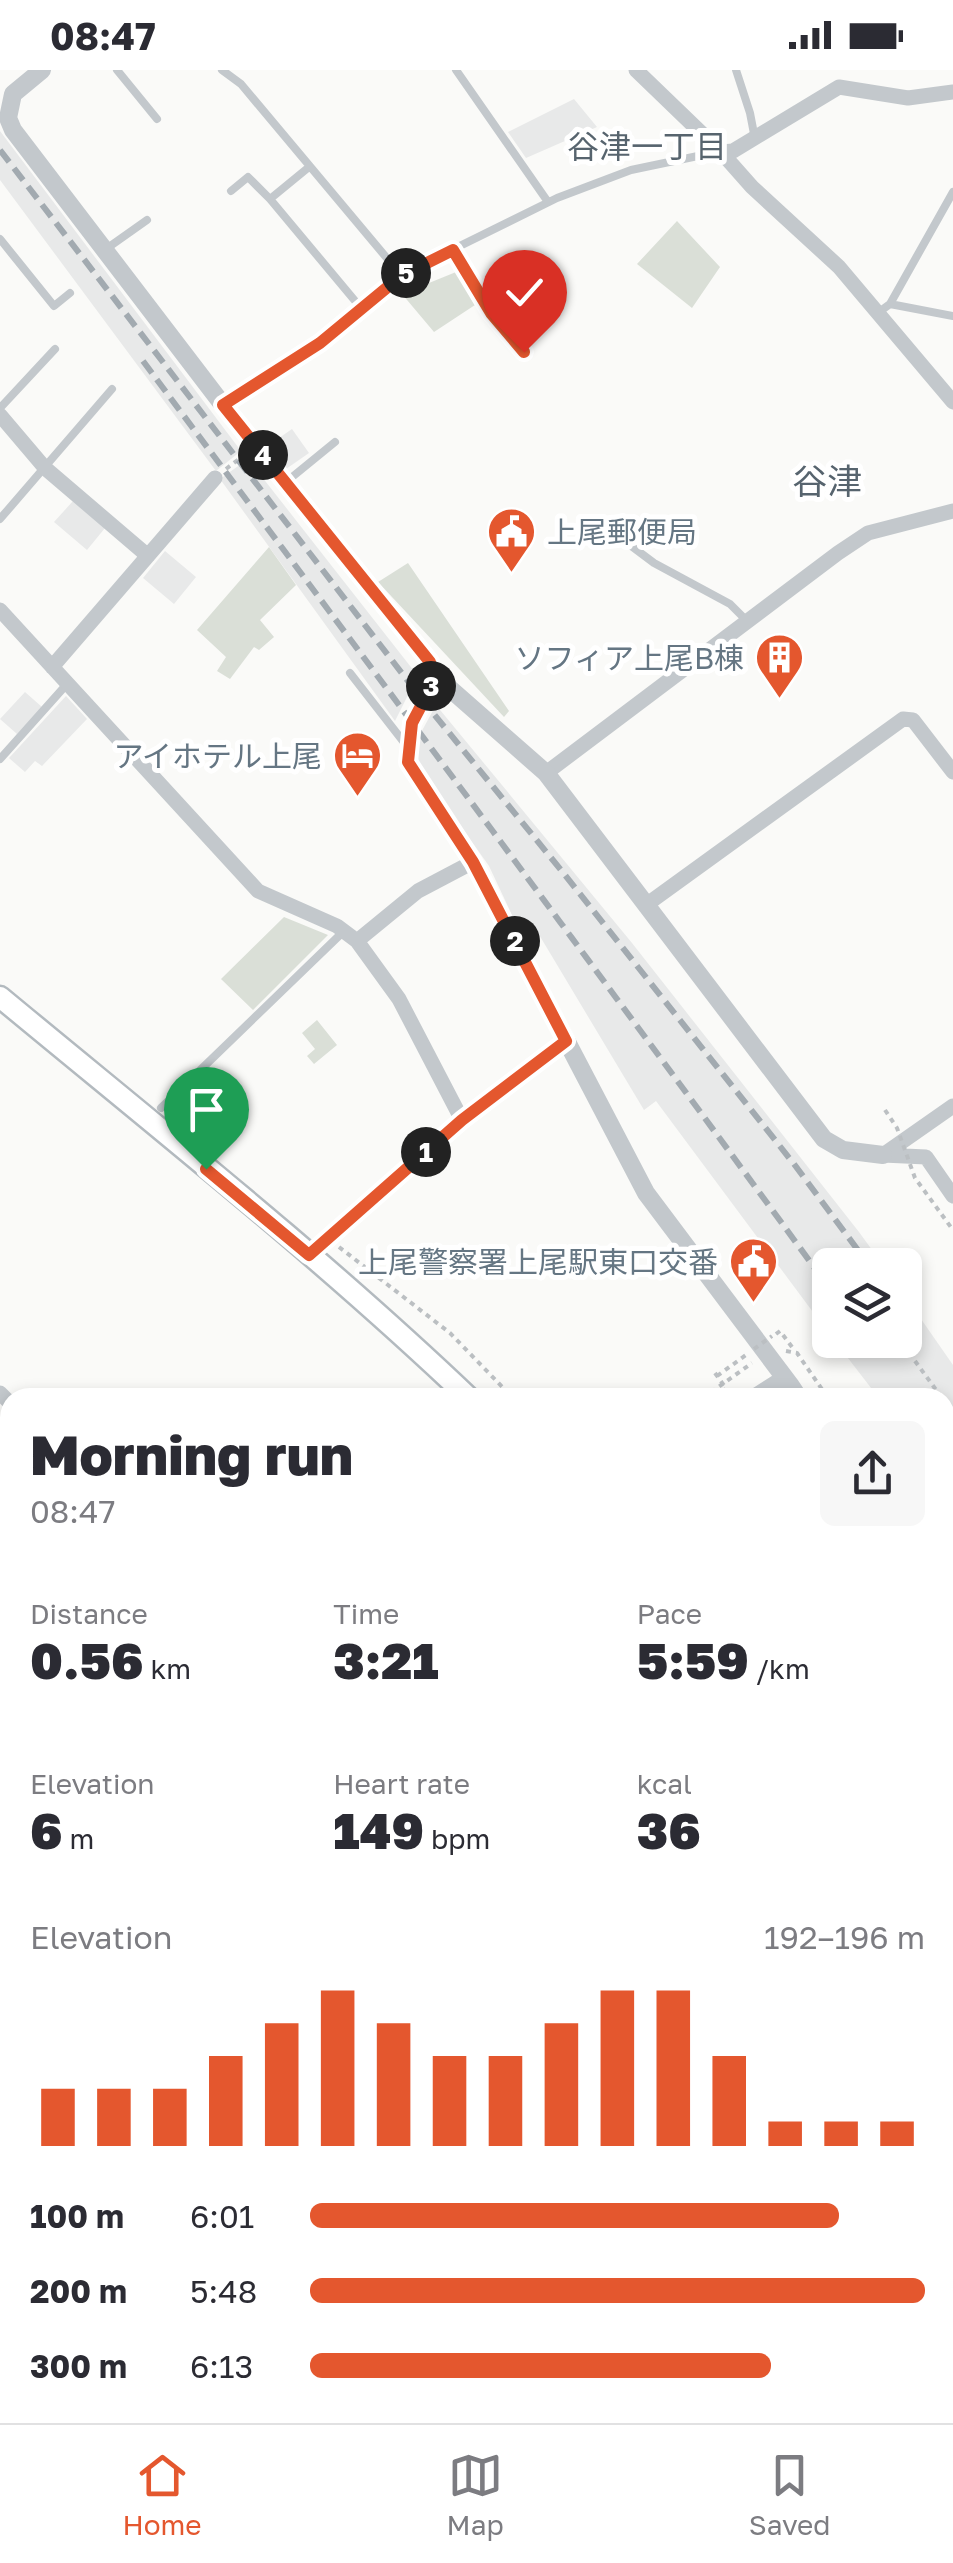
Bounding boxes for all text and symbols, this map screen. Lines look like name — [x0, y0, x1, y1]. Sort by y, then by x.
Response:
text: 08:47 — [50, 13, 156, 58]
district label: 谷津一丁目 — [567, 127, 727, 165]
pin: 5 — [381, 248, 431, 298]
pin — [482, 250, 567, 353]
text: 5 — [397, 256, 415, 289]
icon: check — [497, 265, 552, 320]
pin: 4 — [238, 430, 288, 480]
text: 4 — [254, 438, 272, 471]
district label: 谷津 — [792, 460, 862, 502]
public building icon: 上尾郵便局 — [486, 506, 538, 574]
place label: 上尾郵便局 — [547, 514, 697, 550]
building icon: ソフィア上尾B棟 — [753, 632, 805, 700]
place label: ソフィア上尾B棟 — [515, 640, 744, 676]
pin: 3 — [406, 661, 456, 711]
text: 3 — [422, 669, 440, 702]
hotel icon: アイホテル上尾 — [331, 730, 383, 798]
place label: アイホテル上尾 — [114, 738, 322, 774]
pin: 2 — [490, 916, 540, 966]
text: 2 — [506, 924, 524, 957]
pin — [164, 1067, 249, 1170]
icon: arrive — [179, 1082, 234, 1137]
pin: 1 — [401, 1127, 451, 1177]
text: 1 — [419, 1135, 433, 1168]
public building icon: 上尾警察署上尾駅東口交番 — [727, 1236, 779, 1304]
place label: 上尾警察署上尾駅東口交番 — [358, 1244, 718, 1280]
map controls — [812, 1248, 922, 1358]
button: layers — [812, 1248, 922, 1358]
text: Morning run — [30, 1421, 353, 1487]
button: share — [820, 1421, 925, 1526]
text: 08:47 — [30, 1492, 115, 1530]
text: Distance — [30, 1597, 148, 1630]
text: Time — [333, 1597, 399, 1630]
text: Pace — [637, 1597, 702, 1630]
text: 0.56 — [30, 1630, 144, 1690]
text: 3:21 — [333, 1630, 439, 1690]
text: 5:59 — [637, 1630, 749, 1690]
text: km — [144, 1652, 191, 1685]
text: /km — [749, 1652, 810, 1685]
text: Elevation — [30, 1767, 155, 1800]
text: Heart rate — [333, 1767, 470, 1800]
text: kcal — [637, 1767, 692, 1800]
text: 6 — [30, 1800, 63, 1860]
text: 149 — [333, 1800, 424, 1860]
text: 36 — [637, 1800, 701, 1860]
text: m — [63, 1822, 94, 1855]
text: bpm — [424, 1822, 490, 1855]
text: Elevation — [30, 1918, 172, 1956]
text: 192–196 m — [764, 1918, 925, 1956]
text: 100 m — [30, 2197, 124, 2235]
text: 6:01 — [190, 2197, 254, 2235]
text: 200 m — [30, 2272, 127, 2310]
text: 5:48 — [190, 2272, 257, 2310]
text: 300 m — [30, 2347, 127, 2385]
text: 6:13 — [190, 2347, 253, 2385]
tab: Home — [123, 2448, 202, 2541]
tab: Map — [447, 2448, 504, 2541]
tab: Saved — [749, 2448, 831, 2541]

